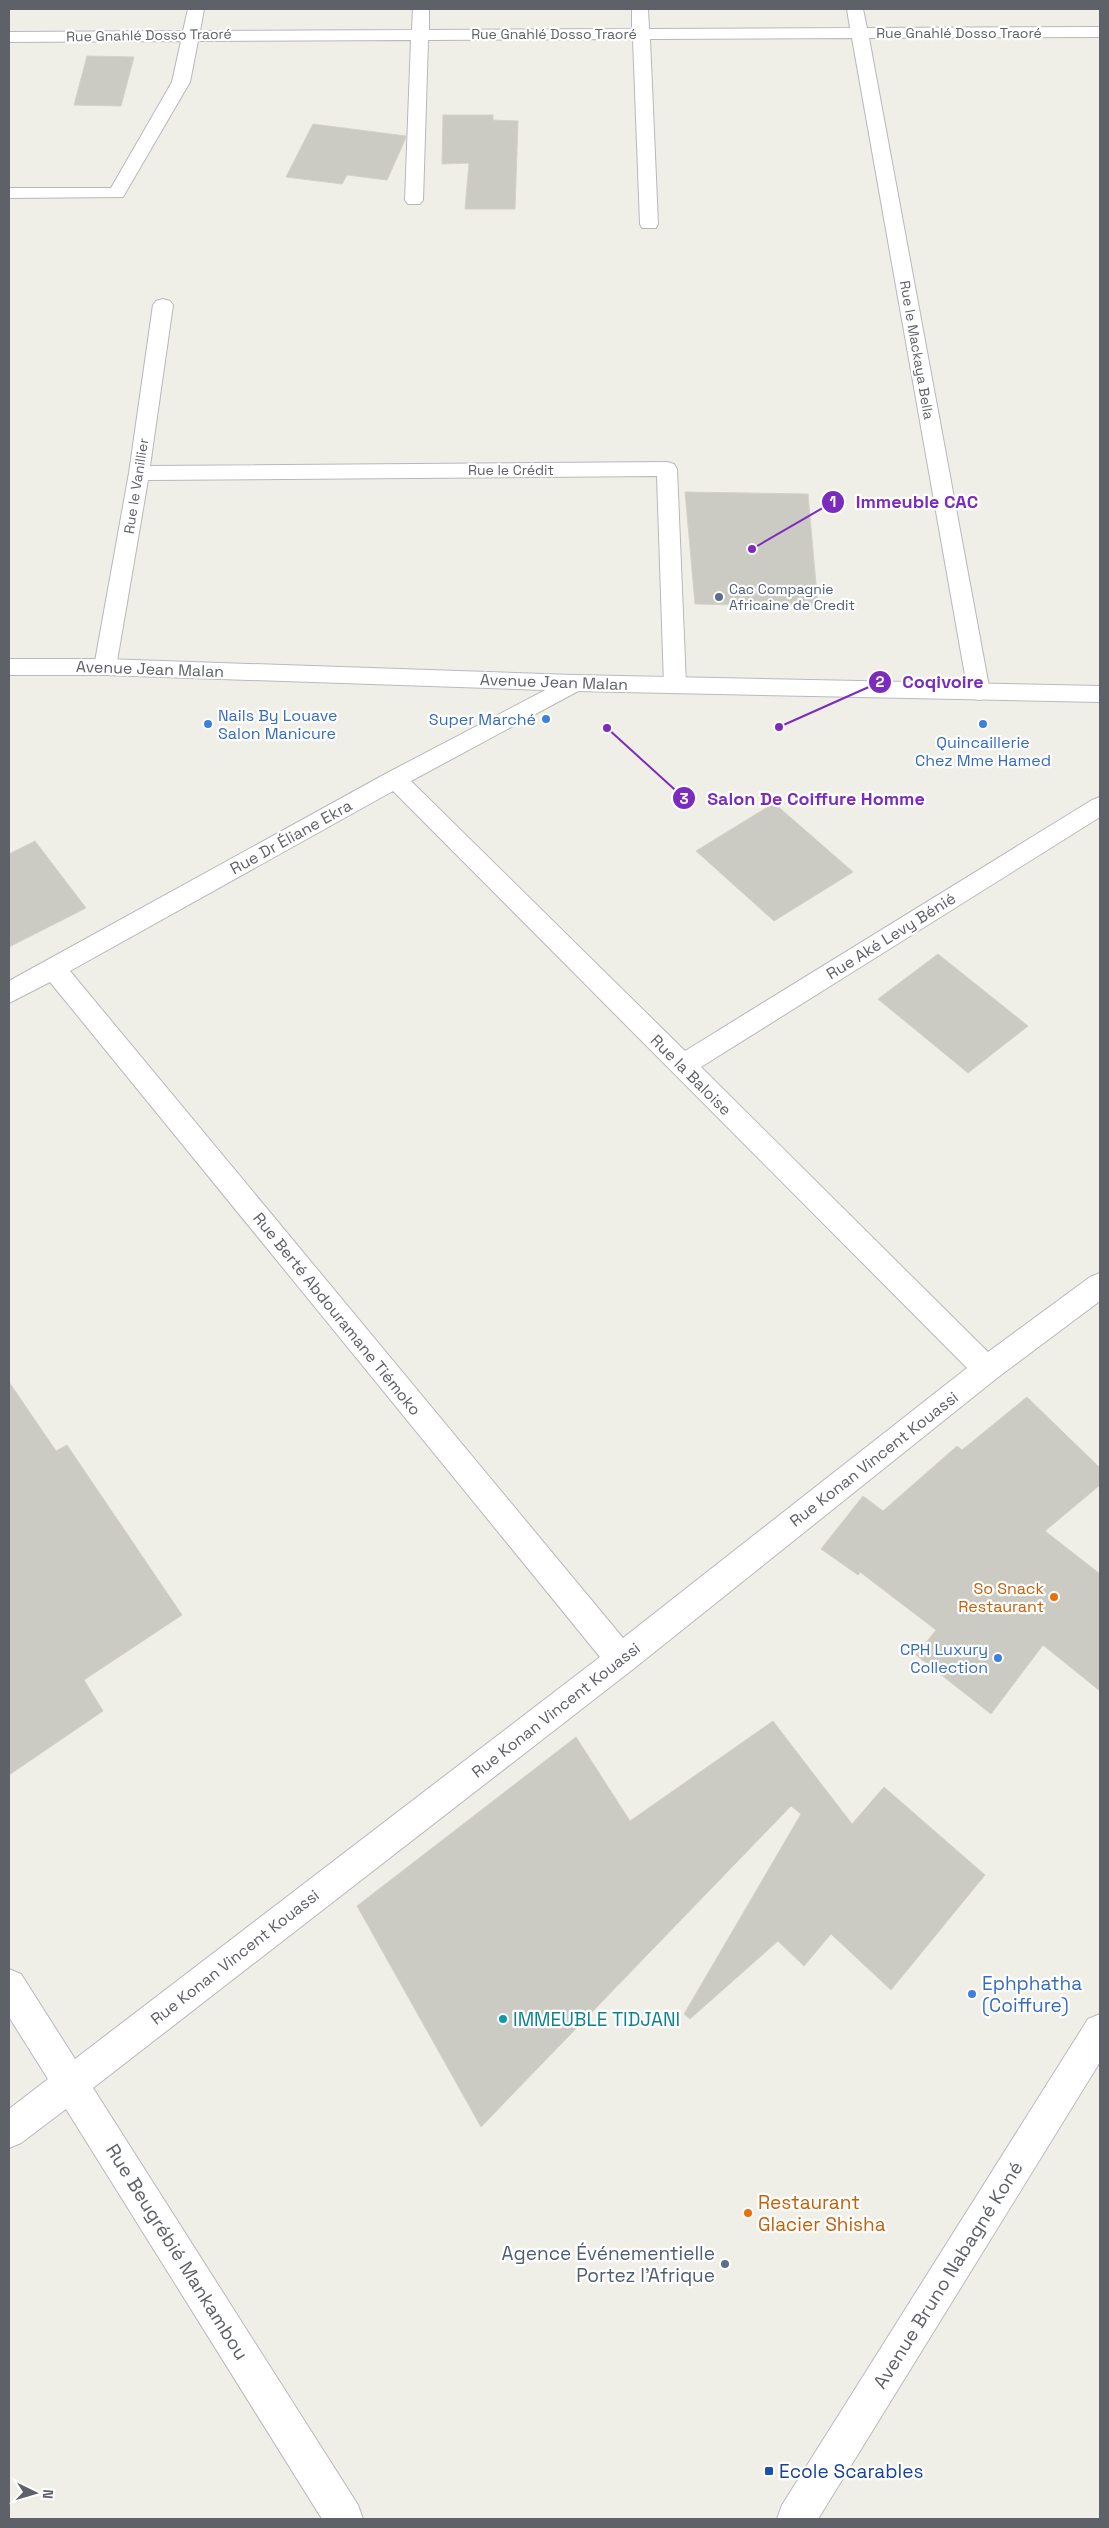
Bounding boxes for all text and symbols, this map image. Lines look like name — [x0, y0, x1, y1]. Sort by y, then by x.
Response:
street label: Rue Gnahlé Dosso Traoré — [876, 24, 1042, 42]
street label: Rue Gnahlé Dosso Traoré — [66, 25, 232, 45]
street label: Rue Gnahlé Dosso Traoré — [471, 25, 637, 43]
street label: Rue le Mackaya Bella — [896, 279, 938, 421]
street label: Rue le Vanillier — [120, 437, 152, 535]
street label: Rue le Crédit — [468, 461, 554, 479]
callout: Immeuble CAC — [821, 485, 988, 518]
text: Immeuble CAC — [856, 490, 978, 513]
text: 1 — [830, 492, 836, 511]
place label: Cac Compagnie Africaine de Credit — [729, 580, 855, 614]
marker: Cac Compagnie Africaine de Credit — [713, 591, 725, 603]
street label: Avenue Jean Malan — [76, 656, 224, 682]
callout: Coqivoire — [867, 665, 994, 698]
street label: Avenue Jean Malan — [480, 669, 628, 695]
text: Coqivoire — [902, 670, 984, 693]
text: 2 — [876, 672, 885, 691]
place label: Nails By Louave Salon Manicure — [218, 705, 338, 744]
place label: Super Marché — [429, 709, 536, 730]
marker: Super Marché — [540, 713, 552, 725]
marker: Nails By Louave Salon Manicure — [202, 718, 214, 730]
marker: Quincaillerie Chez Mme Hamed — [977, 718, 989, 730]
place label: Quincaillerie Chez Mme Hamed — [915, 732, 1051, 771]
callout: Salon De Coiffure Homme — [672, 782, 934, 815]
text: Salon De Coiffure Homme — [707, 787, 925, 810]
text: 3 — [679, 789, 689, 808]
street label: Rue Dr Éliane Ekra — [226, 795, 356, 879]
street label: Rue Aké Levy Bénié — [822, 888, 960, 984]
street label: Rue la Baloise — [646, 1030, 736, 1120]
street label: Rue Berté Abdouramane Tiémoko — [248, 1208, 426, 1420]
street label: Rue Konan Vincent Kouassi — [785, 1387, 963, 1531]
place label: So Snack Restaurant — [958, 1578, 1044, 1617]
marker: So Snack Restaurant — [1048, 1591, 1060, 1603]
street label: Rue Konan Vincent Kouassi — [467, 1638, 645, 1782]
place label: CPH Luxury Collection — [900, 1639, 988, 1678]
marker: CPH Luxury Collection — [992, 1652, 1004, 1664]
street label: Rue Konan Vincent Kouassi — [146, 1885, 324, 2029]
place label: Ephphatha (Coiffure) — [982, 1971, 1082, 2018]
marker: Ephphatha (Coiffure) — [966, 1988, 978, 2000]
place label: IMMEUBLE TIDJANI — [513, 2007, 680, 2032]
marker: IMMEUBLE TIDJANI — [497, 2013, 509, 2025]
street label: Rue Beugrébié Mankambou — [100, 2139, 254, 2365]
street label: Avenue Bruno Nabagné Koné — [867, 2156, 1029, 2394]
place label: Restaurant Glacier Shisha — [758, 2190, 886, 2237]
marker: Restaurant Glacier Shisha — [742, 2207, 754, 2219]
place label: Agence Événementielle Portez l'Afrique — [502, 2241, 715, 2288]
marker: Agence Événementielle Portez l'Afrique — [719, 2258, 731, 2270]
place label: Ecole Scarables — [779, 2459, 923, 2484]
marker: Ecole Scarables — [763, 2465, 775, 2477]
north arrow — [10, 2468, 60, 2518]
text: N — [39, 2489, 57, 2500]

